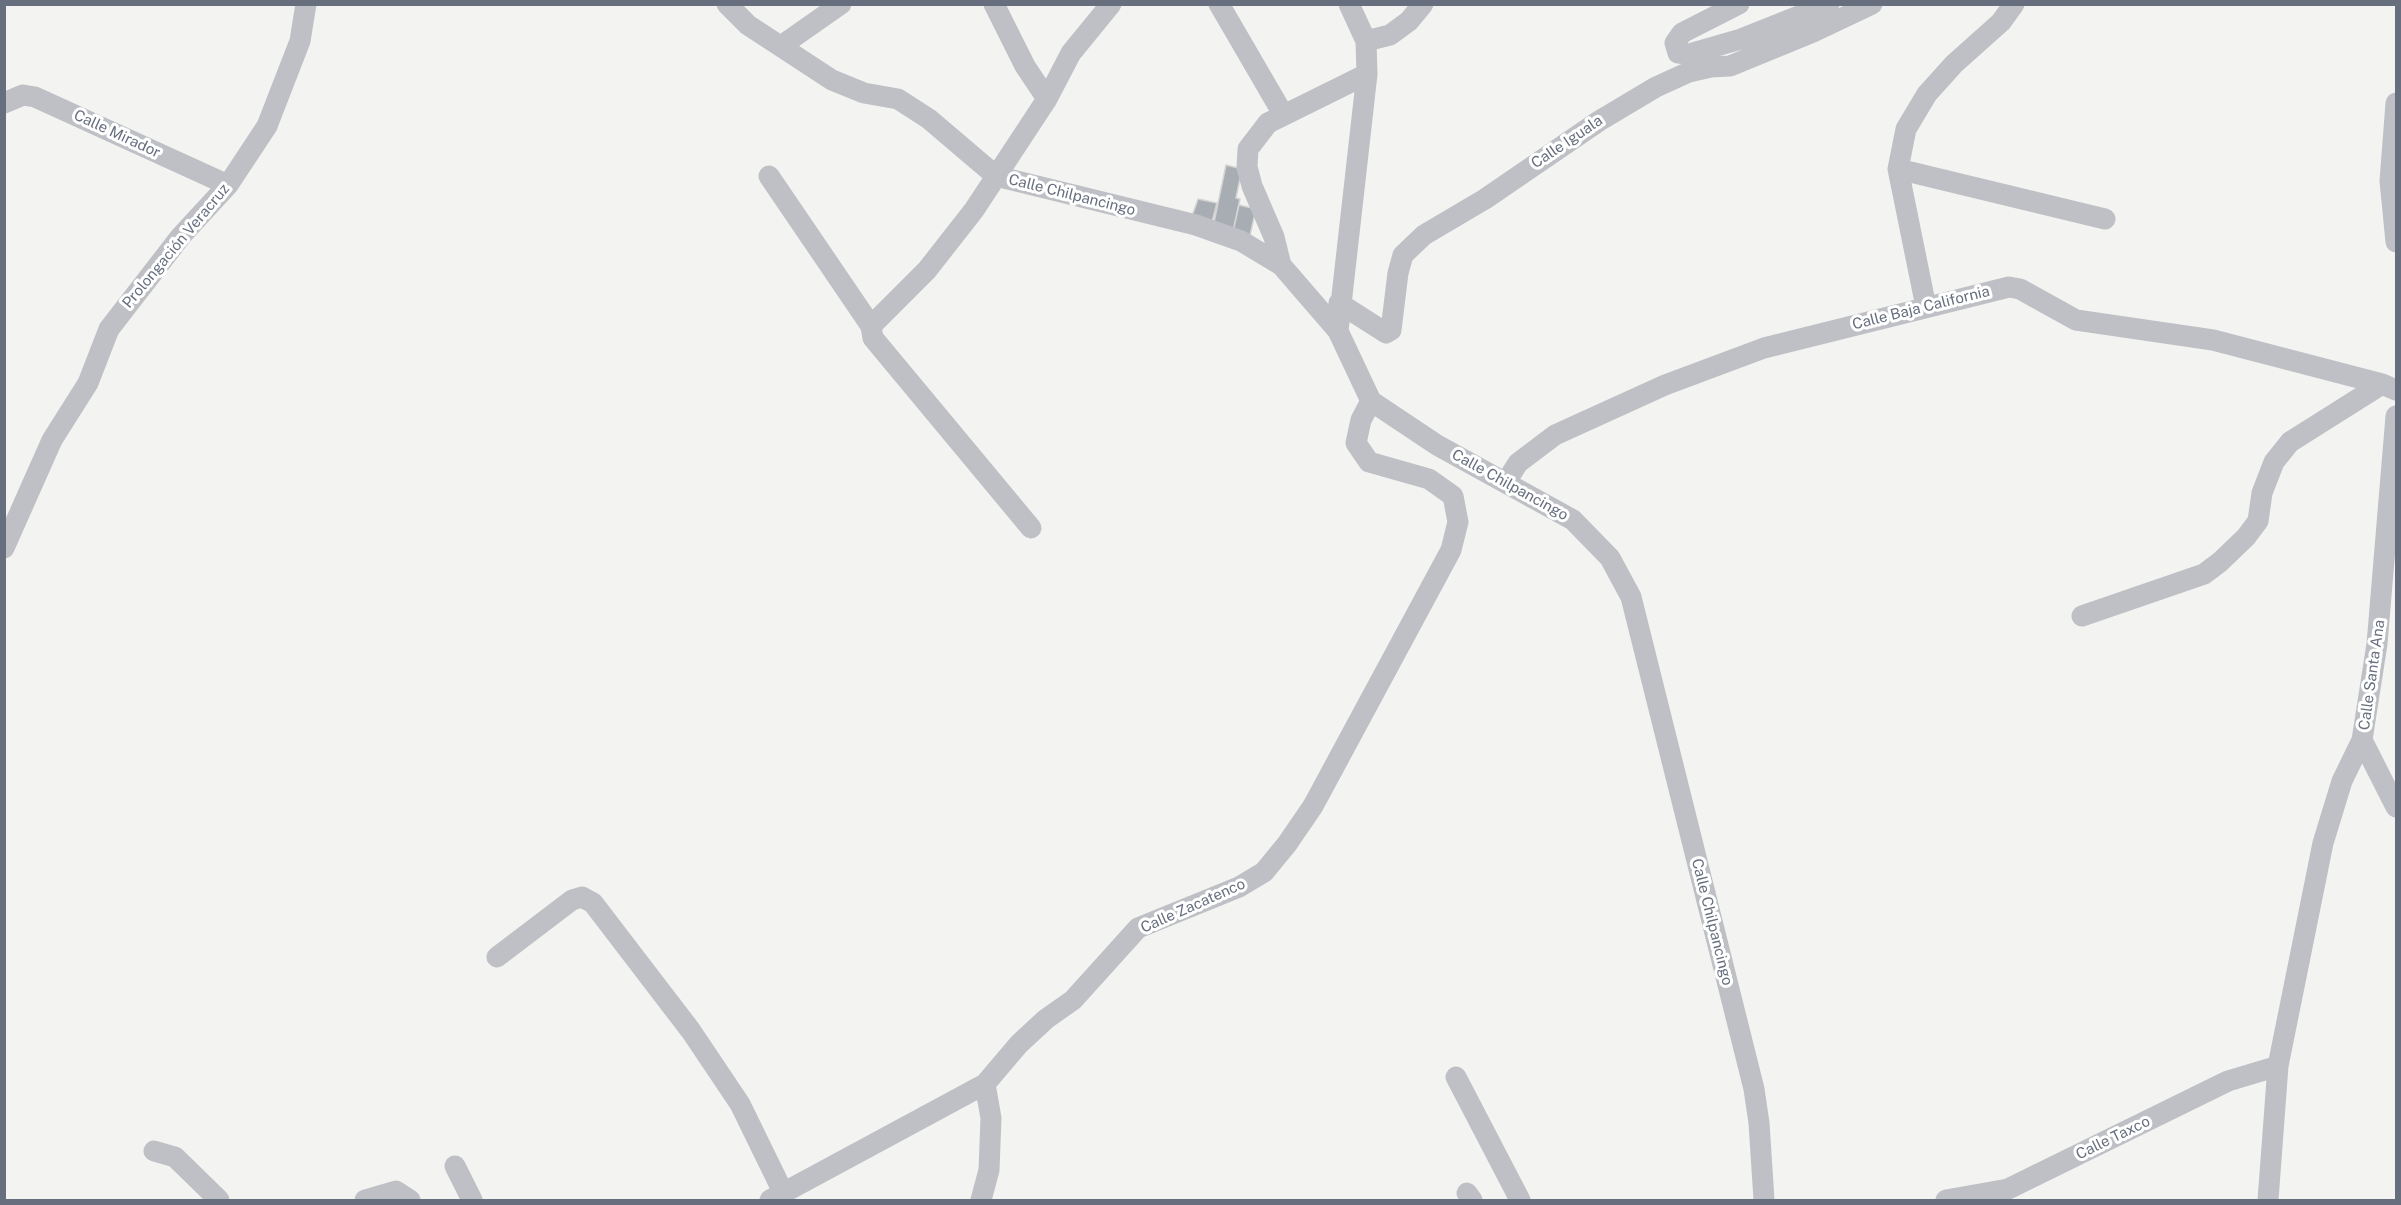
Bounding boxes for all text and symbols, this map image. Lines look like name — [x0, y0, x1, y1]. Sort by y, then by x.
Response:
street label: Calle Mirador — [71, 106, 163, 162]
street label: Calle Iguala — [1528, 112, 1606, 172]
street label: Calle Chilpancingo — [1007, 171, 1137, 219]
street label: Prolongación Veracruz — [119, 180, 233, 312]
street label: Calle Baja California — [1850, 282, 1992, 334]
street label: Calle Chilpancingo — [1449, 446, 1571, 524]
street label: Calle Santa Ana — [2355, 619, 2389, 731]
street label: Calle Chilpancingo — [1688, 857, 1736, 987]
street label: Calle Zacatenco — [1138, 875, 1248, 937]
street label: Calle Taxco — [2073, 1112, 2153, 1164]

